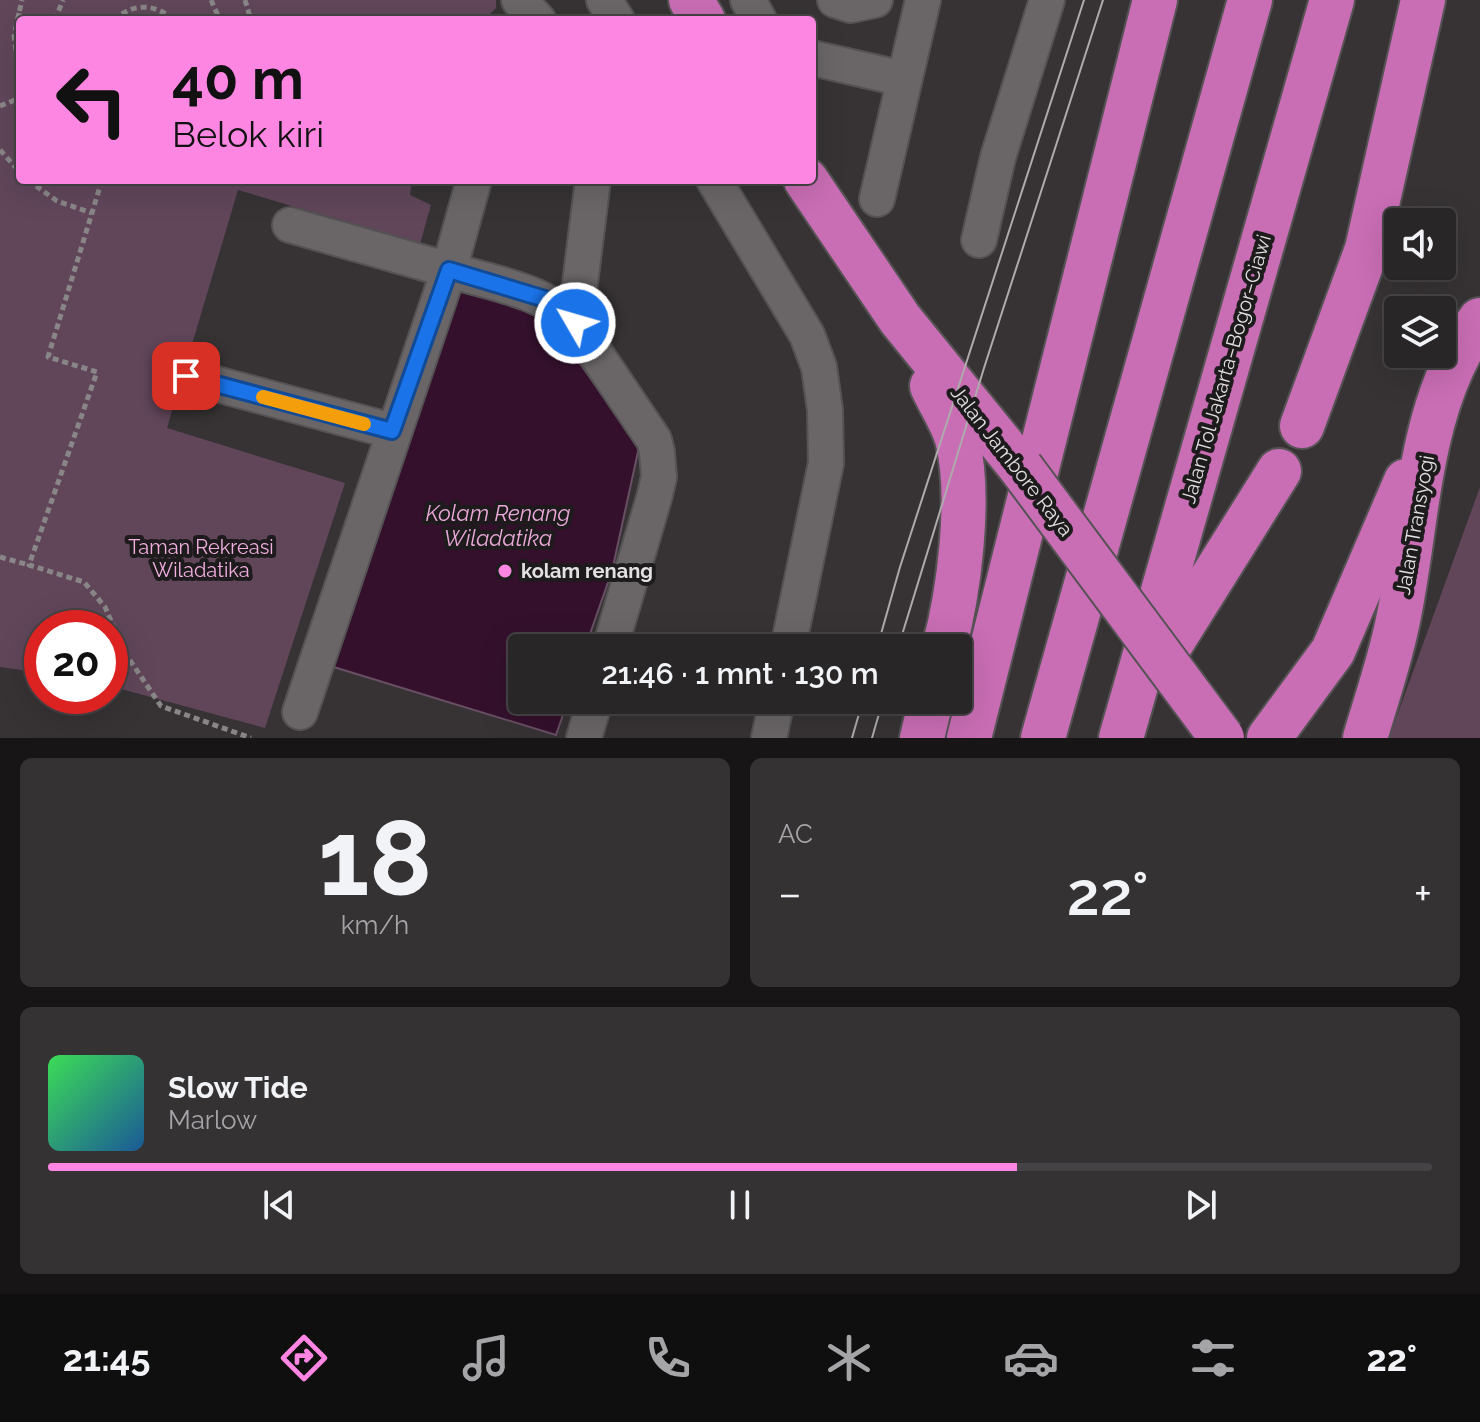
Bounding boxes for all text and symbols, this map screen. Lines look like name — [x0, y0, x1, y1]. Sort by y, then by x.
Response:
text: 40 m — [172, 46, 304, 112]
icon: left — [40, 48, 144, 152]
text: Belok kiri — [172, 113, 324, 155]
map controls — [1384, 208, 1456, 368]
button: sound — [1384, 208, 1456, 280]
street label: Jalan Tol Jakarta–Bogor–Ciawi — [1176, 232, 1276, 506]
position arrow — [533, 281, 617, 365]
button: layers — [1384, 296, 1456, 368]
pin — [152, 342, 220, 410]
icon: arrive — [164, 354, 208, 398]
street label: Jalan Jambore Raya — [946, 381, 1078, 541]
street label: Jalan Transyogi — [1391, 453, 1439, 597]
water label: Kolam Renang Wiladatika — [425, 500, 571, 551]
park label: Taman Rekreasi Wiladatika — [128, 535, 274, 582]
place label: kolam renang — [521, 559, 653, 583]
marker: kolam renang — [496, 562, 514, 580]
speed limit sign: 20 — [24, 610, 128, 714]
text: 21:46 · 1 mnt · 130 m — [601, 656, 879, 691]
text: 18 — [318, 797, 432, 919]
text: AC — [778, 819, 813, 849]
text: 22° — [1067, 859, 1149, 929]
text: − — [778, 868, 802, 919]
text: + — [1414, 868, 1432, 919]
text: km/h — [341, 910, 409, 940]
text: Slow Tide — [168, 1070, 308, 1105]
text: Marlow — [168, 1105, 257, 1135]
icon: previous — [257, 1183, 301, 1227]
icon: pause — [718, 1183, 762, 1227]
icon: next — [1179, 1183, 1223, 1227]
icon: directions — [276, 1330, 332, 1386]
icon: music — [458, 1330, 514, 1386]
icon: phone — [640, 1330, 696, 1386]
icon: climate — [821, 1330, 877, 1386]
icon: car — [1003, 1330, 1059, 1386]
icon: filters — [1185, 1330, 1241, 1386]
text: 21:45 — [63, 1337, 150, 1379]
text: 22° — [1366, 1337, 1417, 1379]

